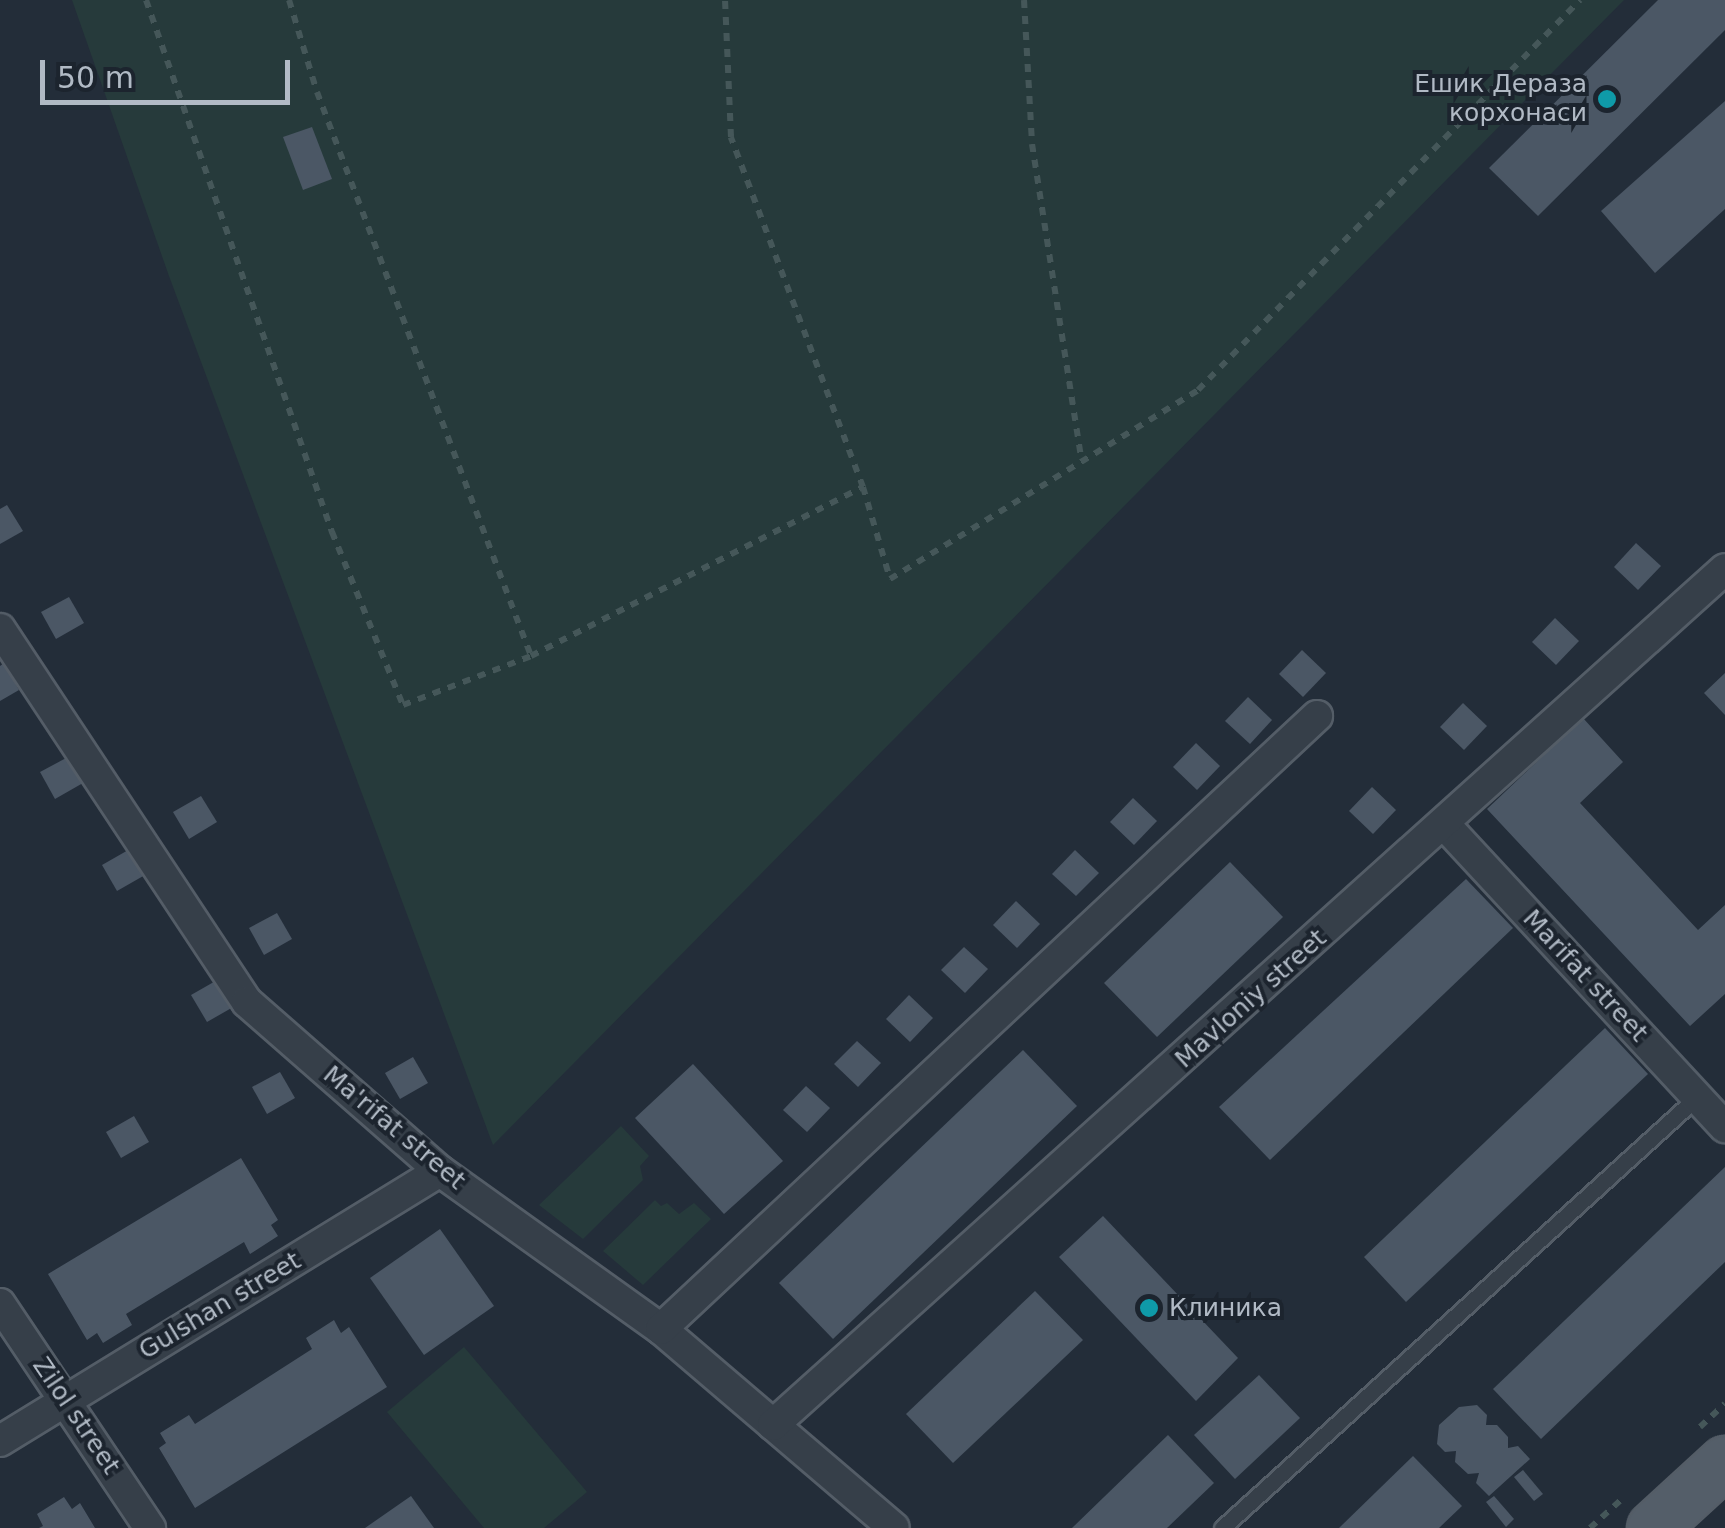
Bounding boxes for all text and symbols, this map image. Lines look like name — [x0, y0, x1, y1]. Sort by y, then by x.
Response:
scale bar — [45, 40, 295, 102]
text: 50 m — [57, 60, 134, 95]
place label: Ешик Дераза корхонаси — [1414, 70, 1587, 129]
marker: Ешик Дераза корхонаси — [1596, 88, 1618, 110]
street label: Marifat street — [1516, 904, 1654, 1048]
street label: Mavloniy street — [1169, 923, 1333, 1075]
street label: Ma'rifat street — [317, 1060, 471, 1196]
street label: Gulshan street — [134, 1246, 306, 1366]
place label: Клиника — [1169, 1293, 1282, 1323]
marker: Клиника — [1138, 1297, 1160, 1319]
street label: Zilol street — [26, 1352, 126, 1480]

